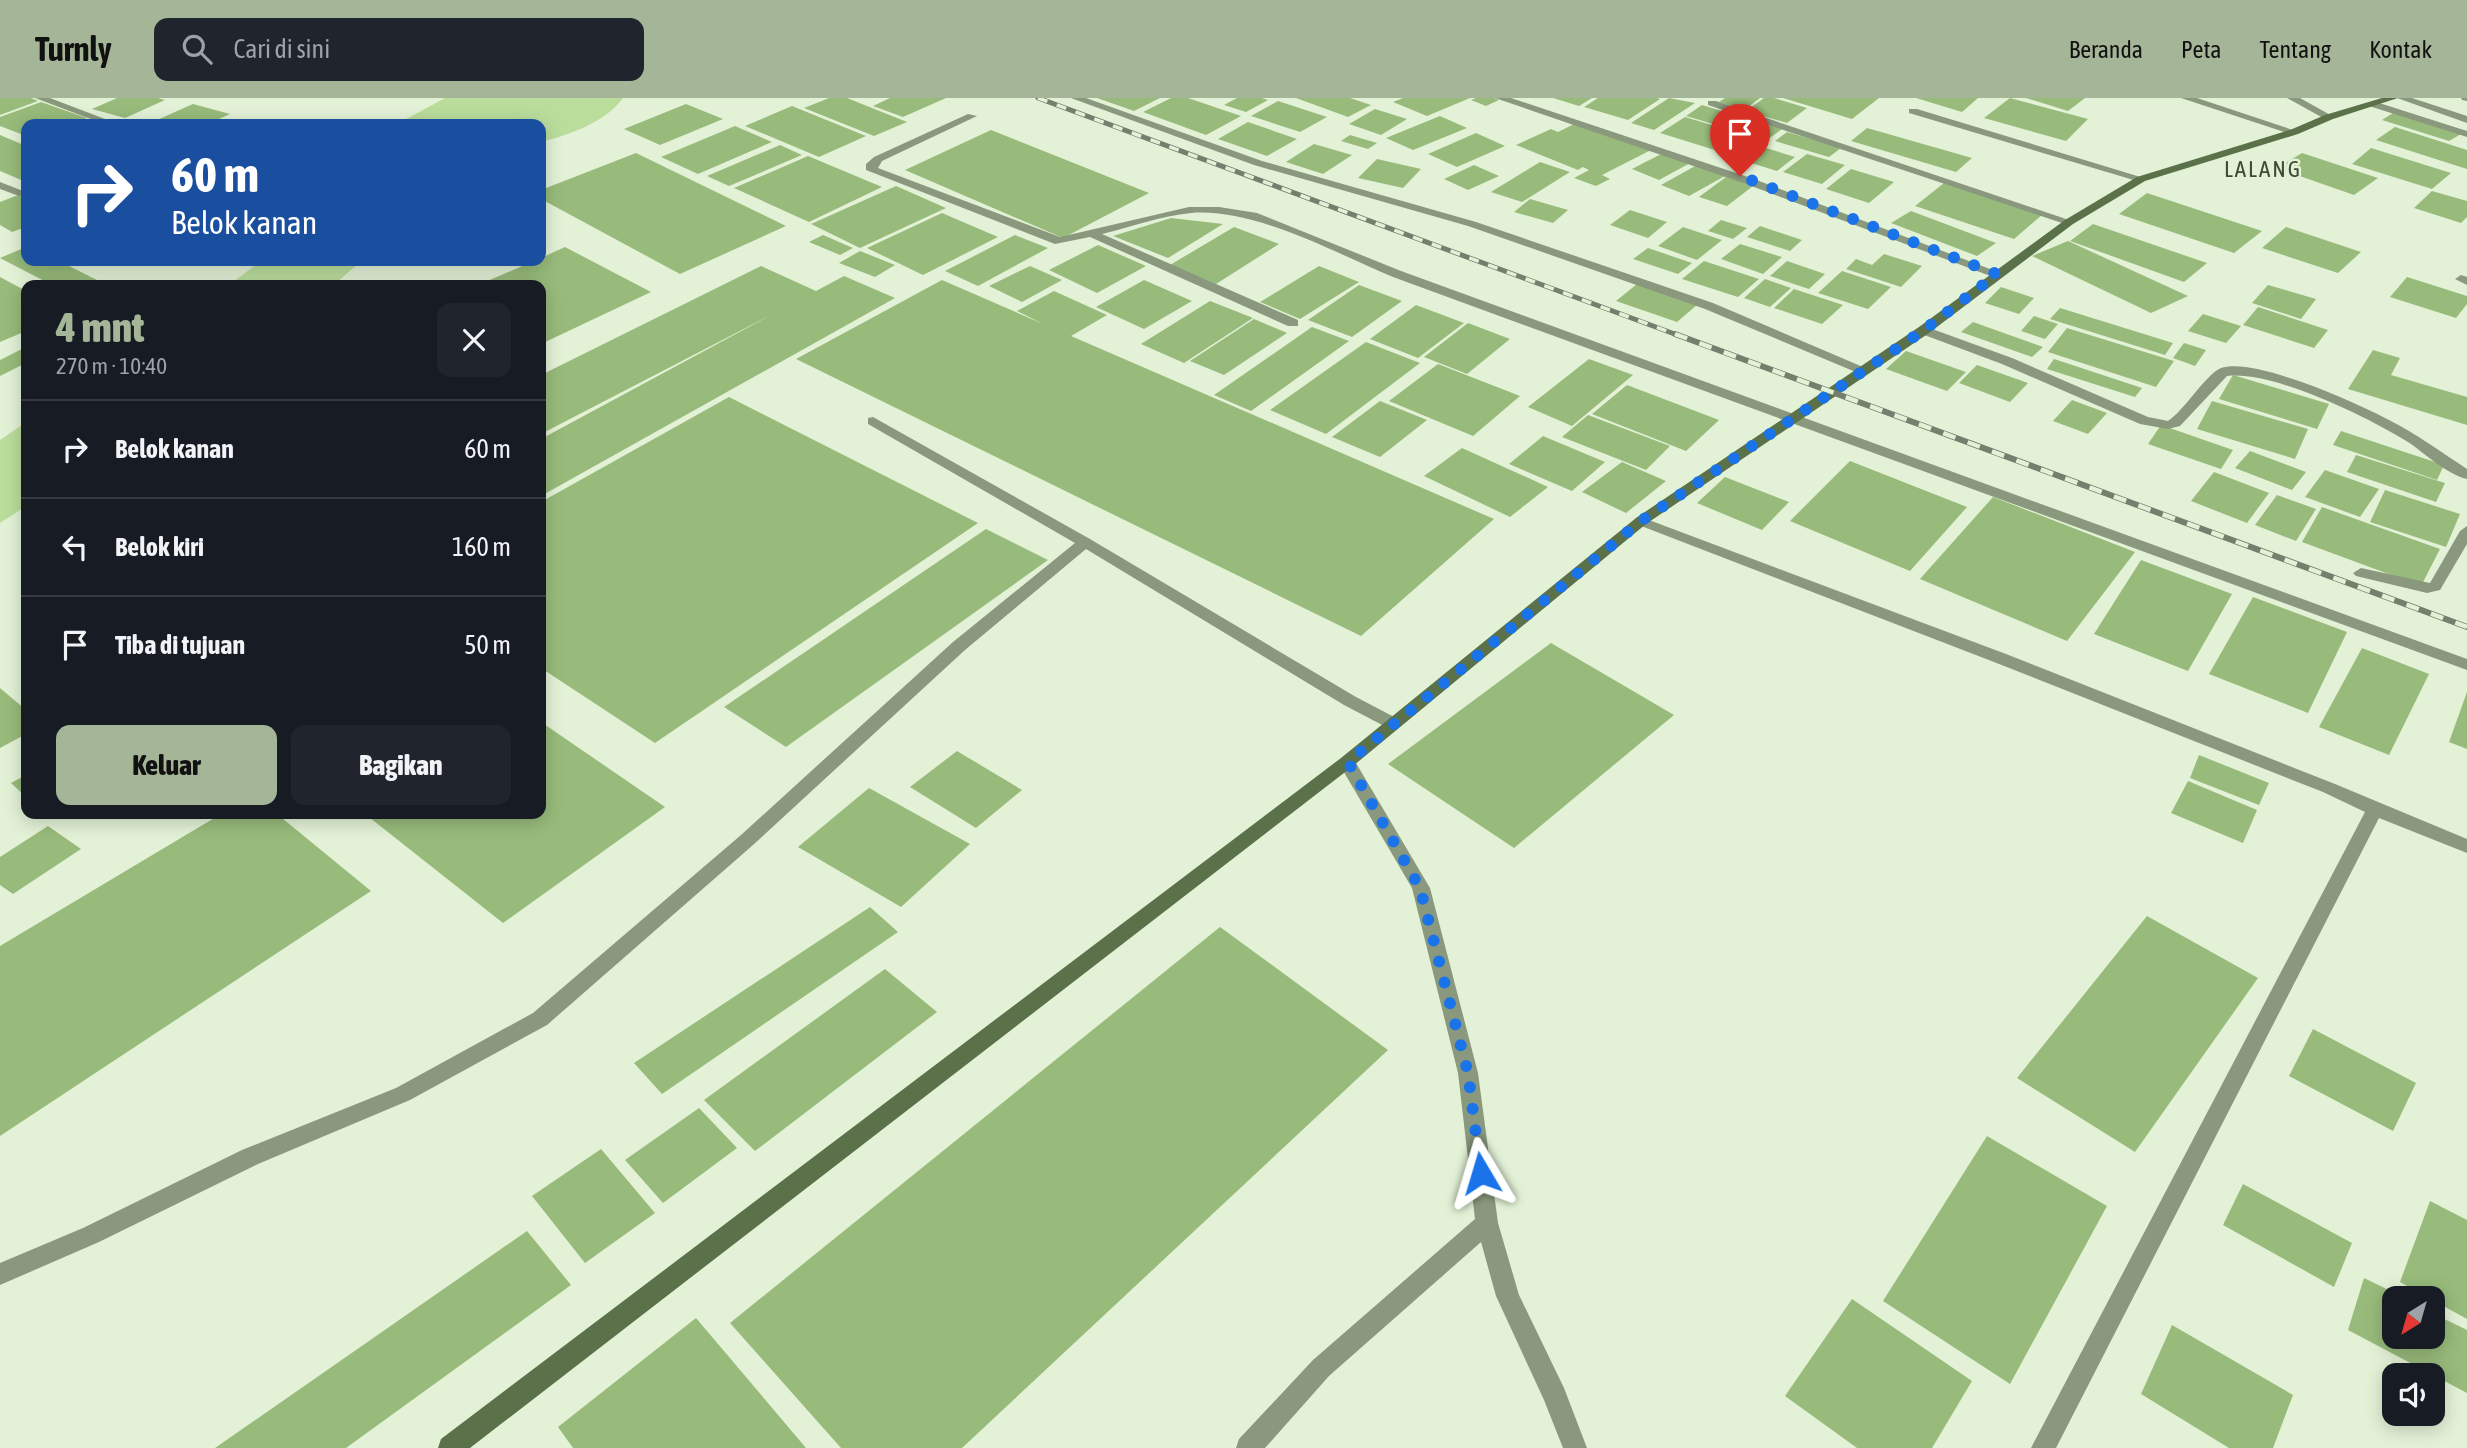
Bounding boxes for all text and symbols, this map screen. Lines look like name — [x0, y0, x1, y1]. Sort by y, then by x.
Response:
search box — [154, 18, 644, 81]
text: Turnly — [35, 30, 112, 68]
icon: search — [178, 30, 216, 68]
text: Cari di sini — [234, 34, 330, 64]
text: Beranda — [2069, 36, 2143, 63]
text: Peta — [2181, 36, 2221, 63]
text: Tentang — [2259, 36, 2331, 63]
text: Kontak — [2369, 36, 2432, 63]
pin — [1710, 104, 1770, 176]
icon: arrive — [1721, 115, 1759, 153]
text: 60 m — [171, 146, 259, 202]
icon: right — [56, 147, 147, 238]
district label: LALANG — [2224, 156, 2302, 182]
text: Belok kanan — [171, 204, 317, 241]
text: 4 mnt — [56, 303, 144, 351]
button: close — [437, 303, 511, 377]
text: 270 m · 10:40 — [56, 353, 167, 379]
icon: right — [56, 430, 94, 468]
text: Belok kanan — [115, 434, 234, 464]
text: 60 m — [464, 434, 511, 464]
icon: left — [56, 528, 94, 566]
text: Belok kiri — [115, 532, 204, 562]
text: 160 m — [452, 532, 511, 562]
icon: arrive — [56, 626, 94, 664]
text: Tiba di tujuan — [115, 630, 245, 660]
text: 50 m — [464, 630, 511, 660]
button: Keluar — [56, 725, 277, 805]
button: Bagikan — [291, 725, 511, 805]
position arrow — [1444, 1136, 1518, 1210]
north arrow — [2382, 1286, 2445, 1349]
map controls — [2382, 1286, 2445, 1426]
button: sound — [2382, 1363, 2445, 1426]

